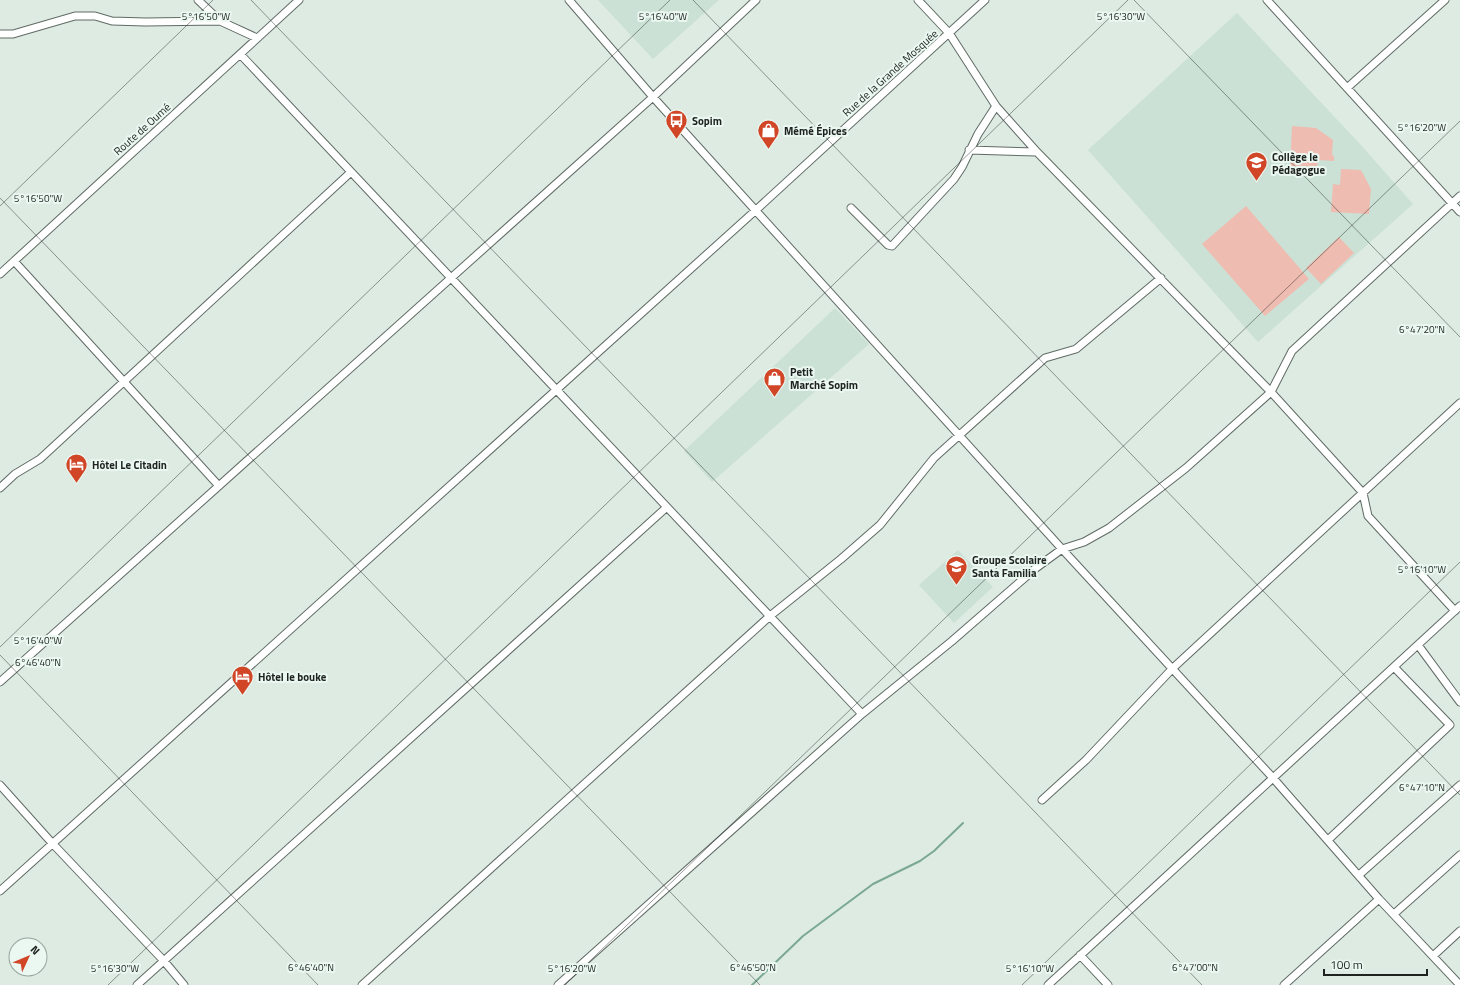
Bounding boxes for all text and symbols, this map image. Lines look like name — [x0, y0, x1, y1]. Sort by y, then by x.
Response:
text: 5°16'50"W — [182, 9, 230, 24]
text: 5°16'40"W — [639, 9, 687, 24]
text: 5°16'30"W — [1097, 9, 1145, 24]
street label: Rue de la Grande Mosquée — [839, 25, 942, 120]
street label: Route de Oumé — [110, 99, 174, 159]
bus stop icon: Sopim — [664, 108, 690, 141]
place label: Sopim — [692, 113, 722, 129]
shop icon: Mémé Épices — [756, 118, 782, 151]
text: 5°16'20"W — [1398, 120, 1446, 135]
place label: Mémé Épices — [784, 123, 847, 139]
place label: Collège le Pédagogue — [1272, 149, 1325, 178]
school or university icon: Collège le Pédagogue — [1243, 150, 1269, 183]
text: 5°16'50"W — [14, 191, 62, 206]
text: 6°47'20"N — [1399, 322, 1445, 337]
place label: Petit Marché Sopim — [790, 364, 858, 393]
shop icon: Petit Marché Sopim — [761, 365, 787, 398]
hotel icon: Hôtel Le Citadin — [63, 452, 89, 485]
place label: Hôtel Le Citadin — [92, 457, 167, 473]
place label: Groupe Scolaire Santa Familia — [972, 552, 1047, 581]
school or university icon: Groupe Scolaire Santa Familia — [943, 553, 969, 586]
text: 5°16'10"W — [1398, 562, 1446, 577]
text: 5°16'40"W — [14, 633, 62, 648]
text: 6°46'40"N — [15, 655, 61, 670]
hotel icon: Hôtel le bouke — [230, 664, 256, 697]
place label: Hôtel le bouke — [258, 669, 327, 685]
text: 6°47'10"N — [1399, 780, 1445, 795]
north arrow — [8, 937, 48, 977]
text: N — [27, 942, 44, 958]
scale bar — [1324, 951, 1427, 977]
text: 100 m — [1330, 955, 1363, 974]
text: 6°46'40"N — [288, 960, 334, 975]
text: 6°46'50"N — [730, 960, 776, 975]
text: 6°47'00"N — [1172, 960, 1218, 975]
text: 5°16'30"W — [91, 961, 139, 976]
text: 5°16'20"W — [548, 961, 596, 976]
text: 5°16'10"W — [1006, 961, 1054, 976]

